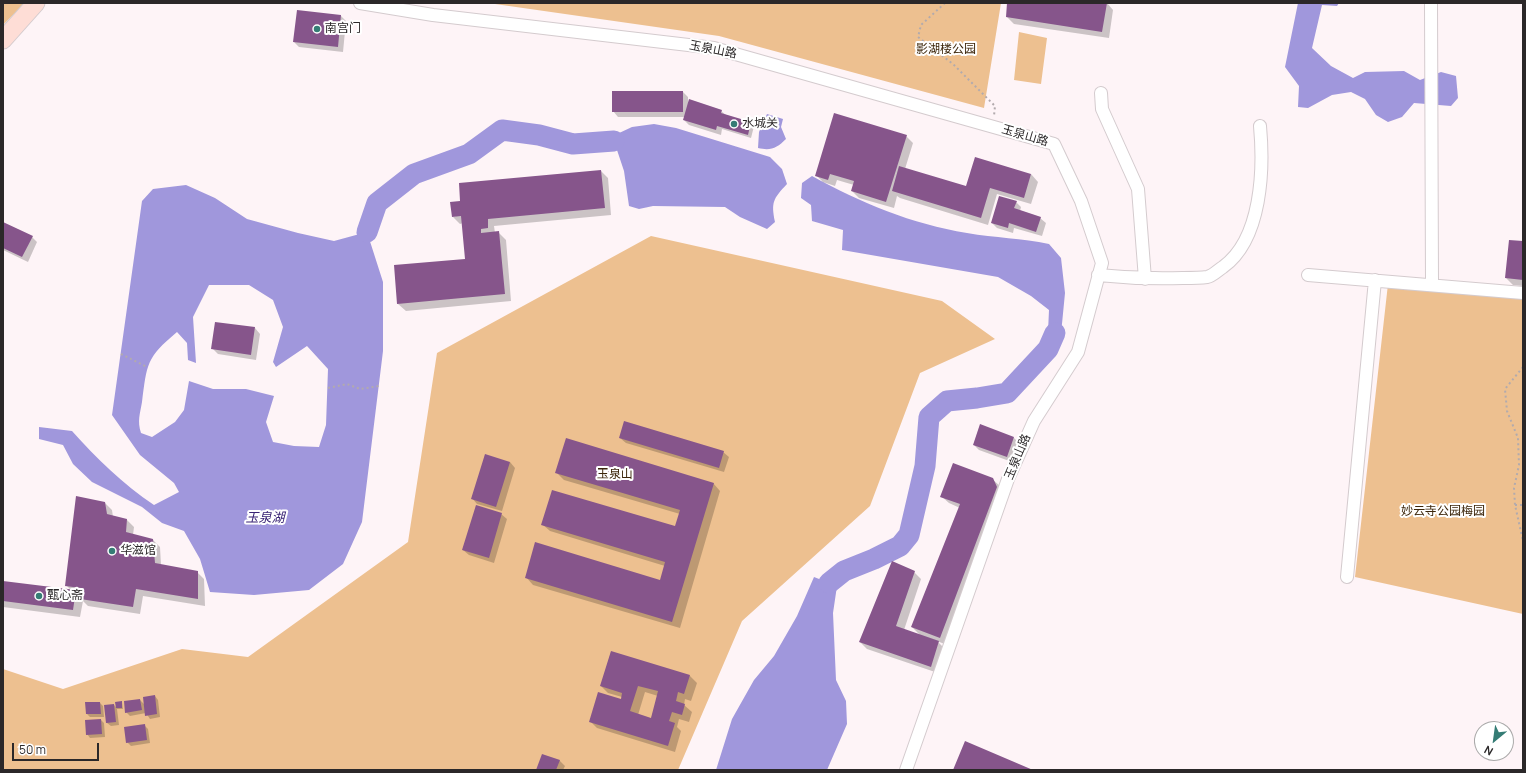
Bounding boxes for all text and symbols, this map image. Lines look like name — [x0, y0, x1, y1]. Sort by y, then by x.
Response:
place label: 南宫门 — [325, 22, 361, 36]
marker: 南宫门 — [312, 24, 322, 34]
street label: 玉泉山路 — [688, 38, 738, 62]
park label: 影湖楼公园 — [916, 43, 976, 57]
place label: 水城关 — [742, 117, 778, 131]
marker: 水城关 — [729, 119, 739, 129]
street label: 玉泉山路 — [1000, 122, 1050, 150]
street label: 玉泉山路 — [1002, 432, 1034, 482]
park label: 玉泉山 — [597, 468, 633, 482]
park label: 妙云寺公园梅园 — [1401, 505, 1485, 519]
water label: 玉泉湖 — [246, 510, 284, 526]
place label: 华滋馆 — [120, 544, 156, 558]
marker: 华滋馆 — [107, 546, 117, 556]
place label: 甄心斋 — [47, 589, 83, 603]
marker: 甄心斋 — [34, 591, 44, 601]
north arrow — [1474, 721, 1514, 761]
scale bar — [14, 735, 101, 761]
text: 50 m — [19, 741, 46, 758]
text: N — [1481, 743, 1496, 760]

